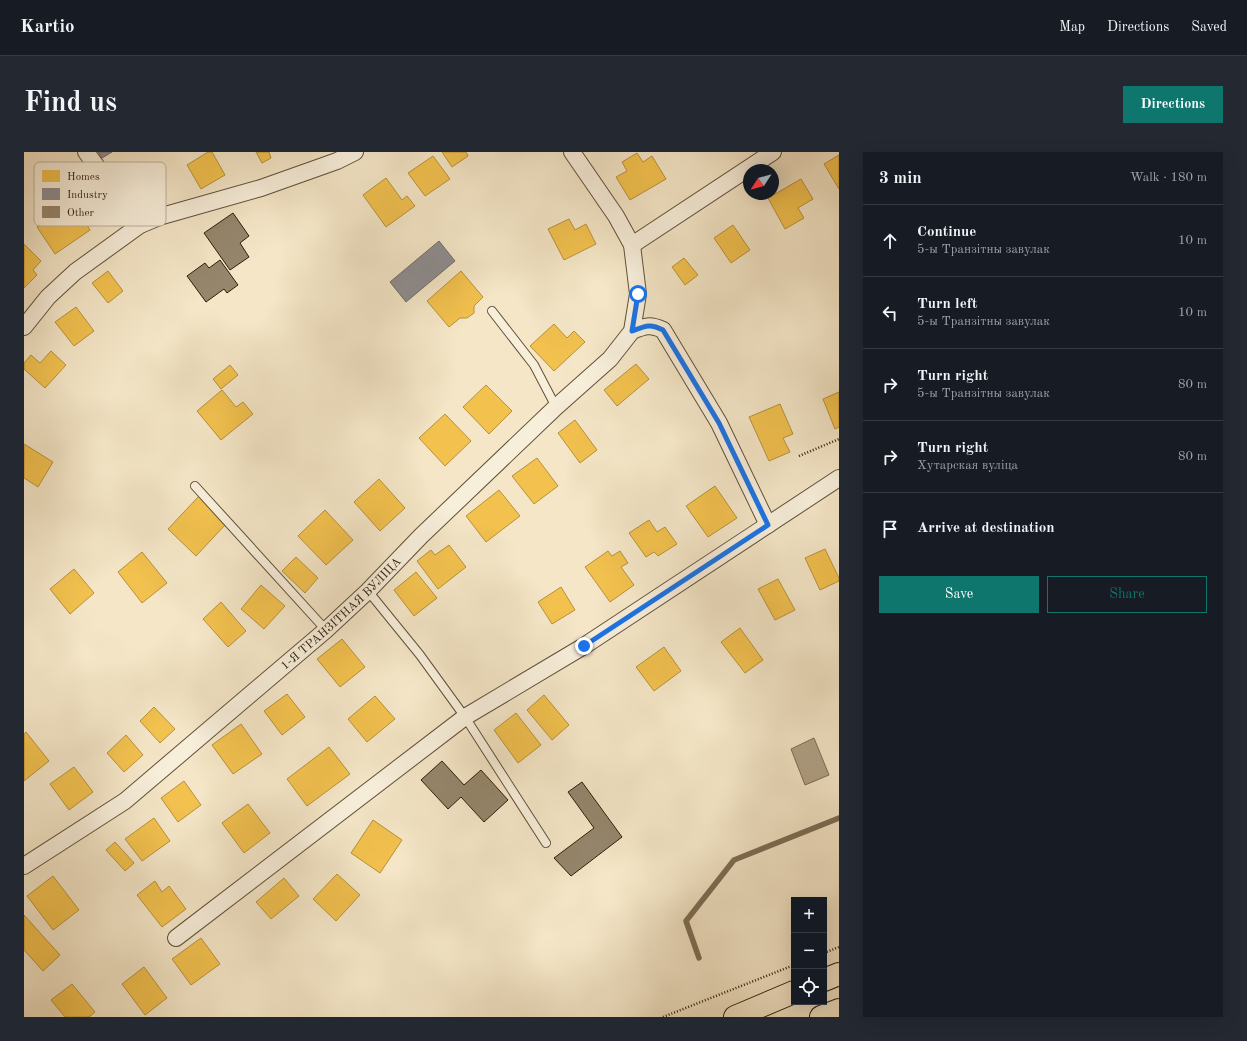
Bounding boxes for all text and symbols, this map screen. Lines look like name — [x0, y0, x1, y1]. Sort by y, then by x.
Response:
text: Kartio — [20, 18, 75, 37]
text: Map — [1059, 20, 1085, 34]
text: Directions — [1107, 20, 1169, 34]
text: Saved — [1191, 20, 1227, 34]
button: Directions — [1123, 86, 1223, 123]
text: Find us — [24, 90, 117, 118]
legend — [34, 162, 166, 226]
north arrow — [743, 164, 779, 200]
text: 3 min — [879, 170, 922, 187]
text: Walk · 180 m — [1130, 171, 1207, 184]
text: Homes — [67, 172, 100, 183]
text: Industry — [67, 190, 108, 201]
text: Other — [67, 208, 95, 219]
text: Continue — [917, 225, 976, 240]
icon: ahead — [879, 230, 901, 252]
text: 10 m — [1178, 234, 1207, 247]
text: 5-ы Транзітны завулак — [917, 243, 1050, 256]
route start — [629, 285, 647, 303]
text: Turn left — [917, 297, 977, 312]
icon: left — [879, 302, 901, 324]
text: 10 m — [1178, 306, 1207, 319]
text: 5-ы Транзітны завулак — [917, 315, 1050, 328]
text: Turn right — [917, 369, 988, 384]
icon: right — [879, 374, 901, 396]
text: 80 m — [1178, 378, 1207, 391]
text: 5-ы Транзітны завулак — [917, 387, 1050, 400]
text: Turn right — [917, 441, 988, 456]
icon: right — [879, 446, 901, 468]
text: 80 m — [1178, 450, 1207, 463]
text: Хутарская вуліца — [917, 459, 1018, 472]
icon: arrive — [879, 518, 901, 540]
text: Arrive at destination — [917, 521, 1055, 536]
street label: 1-Я ТРАНЗІТНАЯ ВУЛІЦА — [279, 556, 404, 673]
button: Save — [879, 576, 1039, 613]
button: Share — [1047, 576, 1207, 613]
route end — [575, 637, 593, 655]
map controls — [791, 897, 827, 1005]
button: + — [791, 897, 827, 933]
button: − — [791, 933, 827, 969]
button: locate — [791, 969, 827, 1005]

